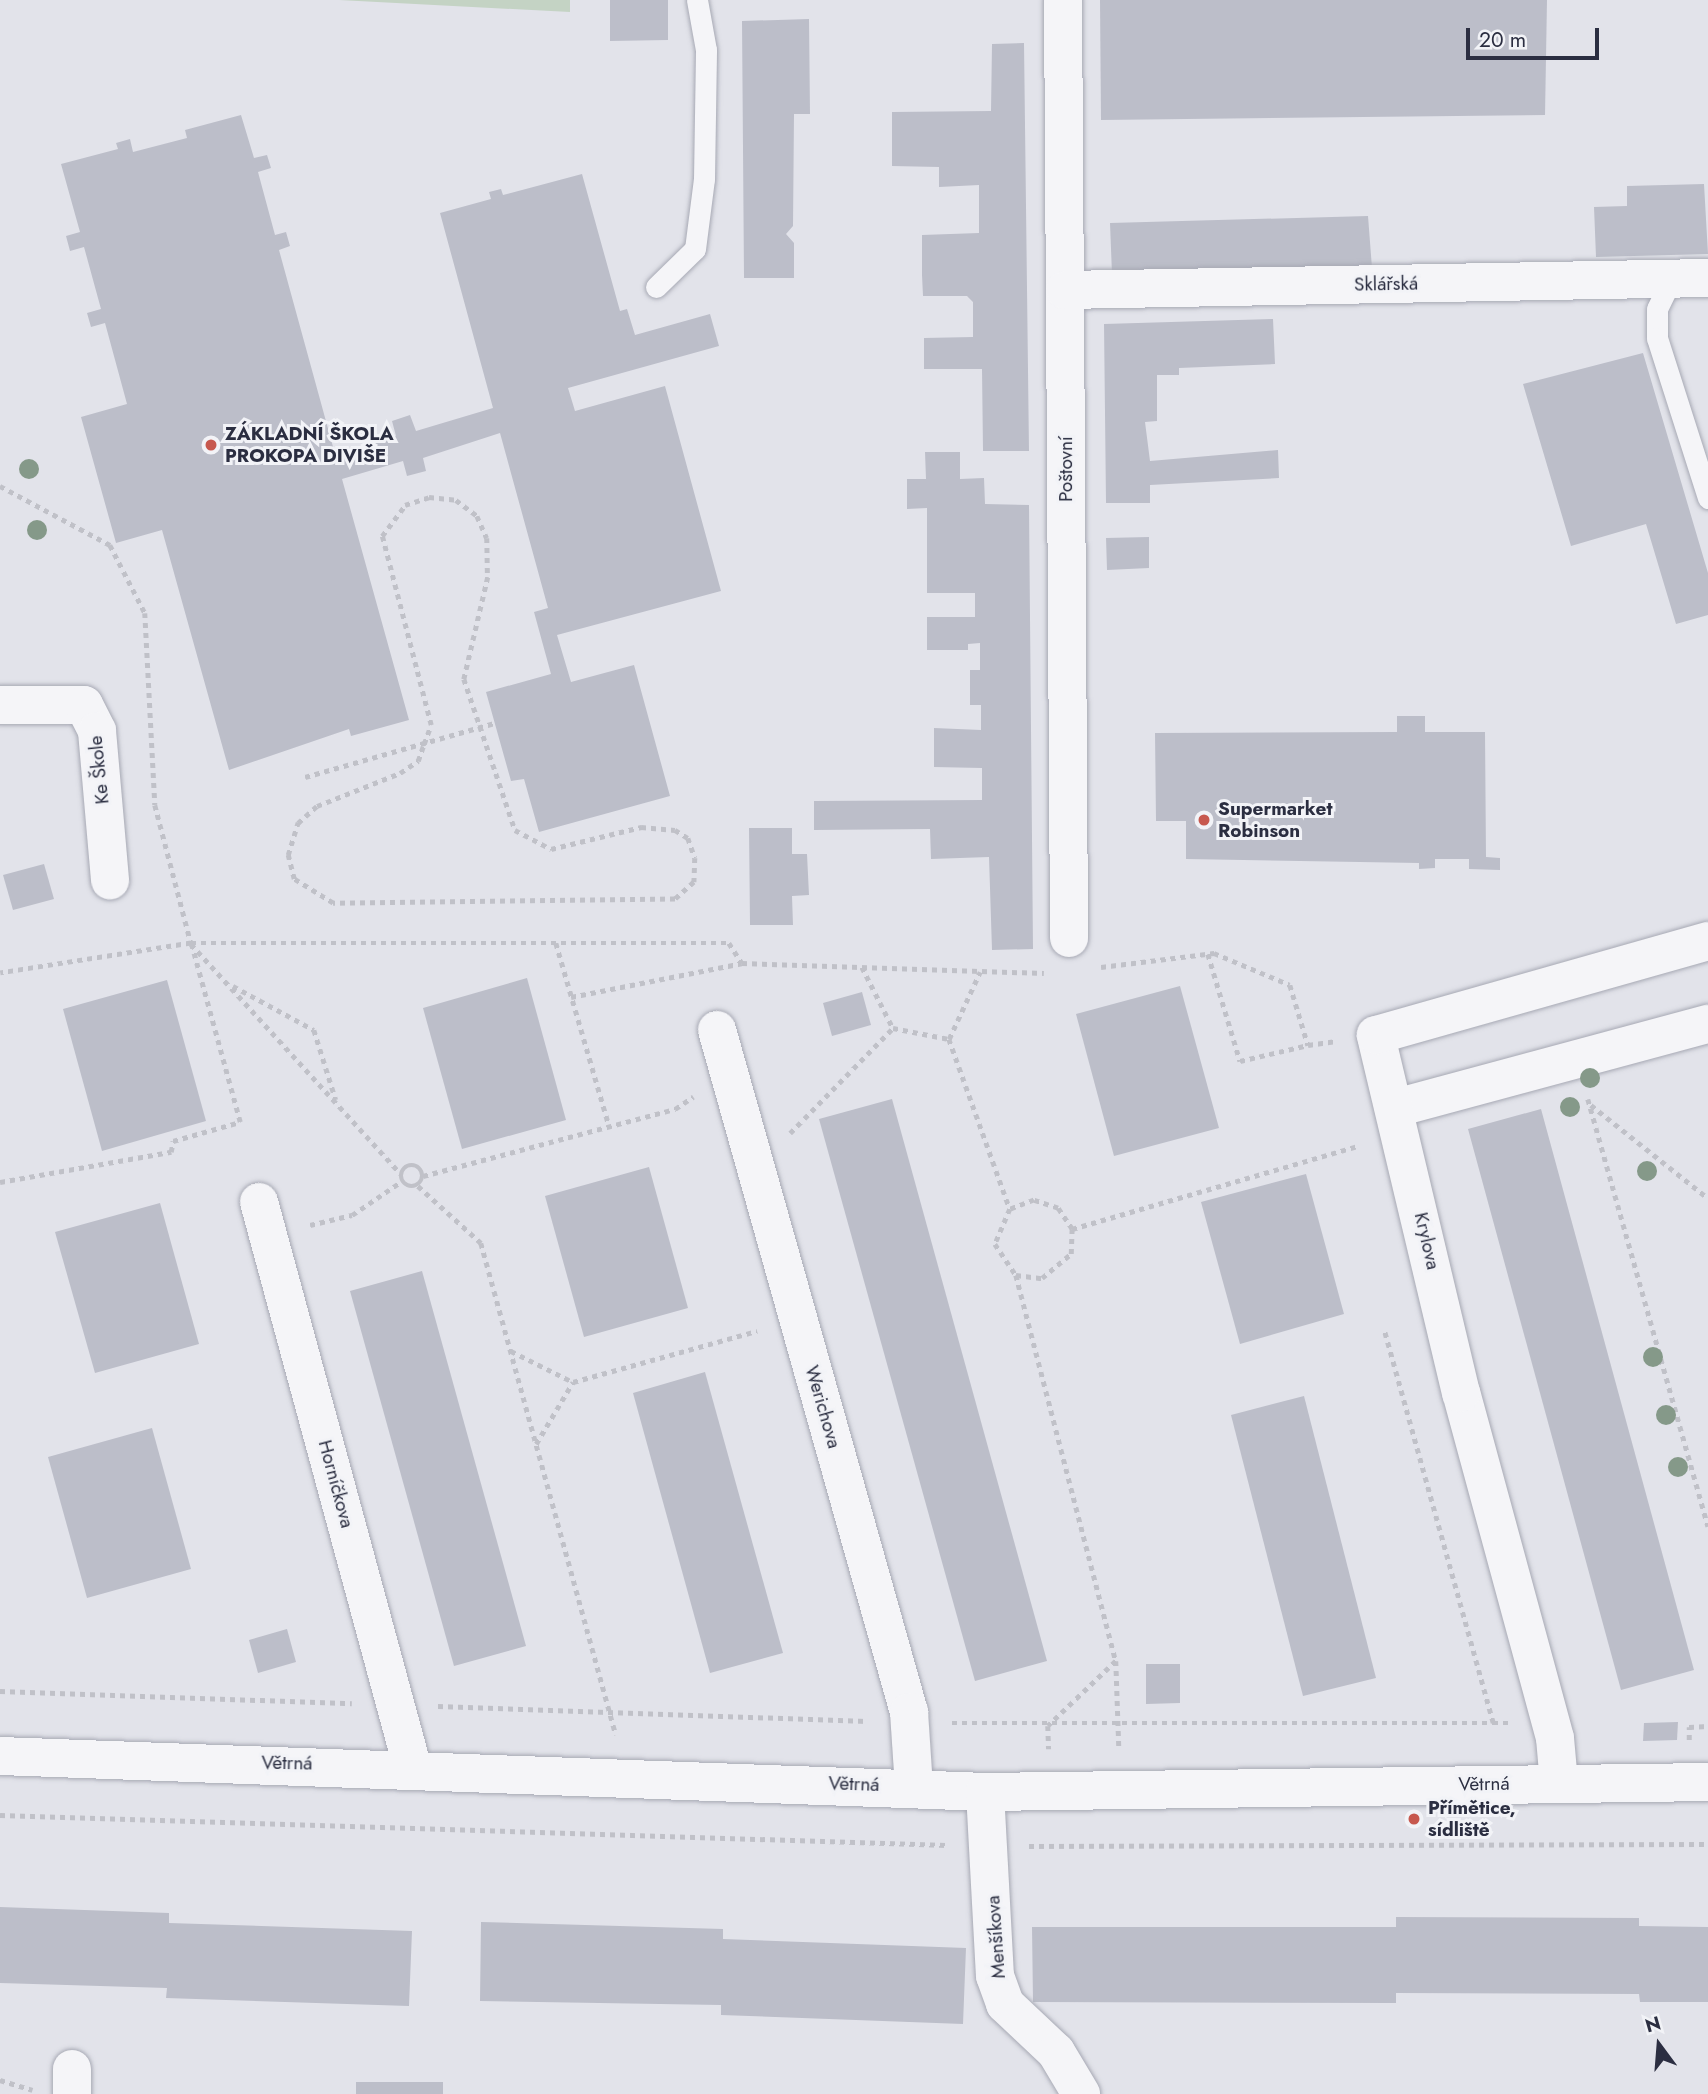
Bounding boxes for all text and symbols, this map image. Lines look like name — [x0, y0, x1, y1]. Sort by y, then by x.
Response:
scale bar — [1470, 14, 1603, 58]
text: 20 m — [1479, 25, 1526, 55]
street label: Sklářská — [1354, 272, 1418, 296]
place label: ZÁKLADNÍ ŠKOLA PROKOPA DIVIŠE — [225, 423, 394, 467]
street label: Poštovní — [1055, 436, 1077, 502]
marker: ZÁKLADNÍ ŠKOLA PROKOPA DIVIŠE — [203, 437, 219, 453]
street label: Ke Škole — [84, 735, 114, 805]
place label: Supermarket Robinson — [1218, 798, 1332, 842]
marker: Supermarket Robinson — [1196, 812, 1212, 828]
street label: Krylova — [1409, 1210, 1445, 1272]
street label: Werichova — [800, 1363, 846, 1451]
street label: Horníčkova — [313, 1438, 359, 1530]
street label: Větrná — [261, 1751, 313, 1775]
street label: Větrná — [828, 1772, 880, 1796]
street label: Větrná — [1458, 1772, 1510, 1796]
place label: Přímětice, sídliště — [1428, 1797, 1516, 1841]
marker: Přímětice, sídliště — [1406, 1811, 1422, 1827]
street label: Menšíkova — [982, 1895, 1010, 1979]
text: N — [1642, 2009, 1664, 2039]
north arrow — [1624, 2010, 1694, 2080]

